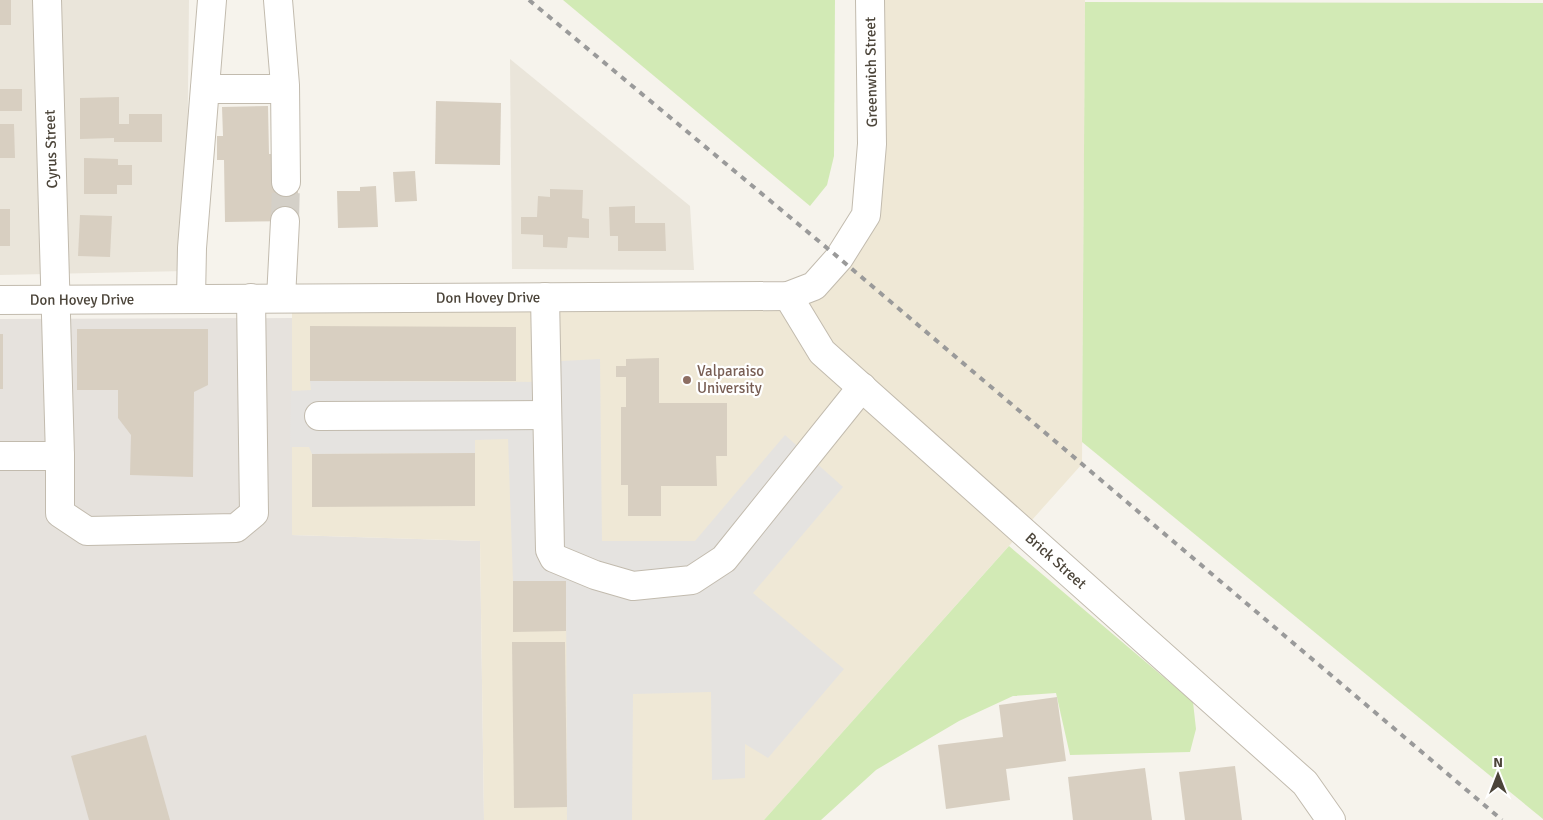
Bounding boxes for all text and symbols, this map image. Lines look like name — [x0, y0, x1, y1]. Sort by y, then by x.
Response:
street label: Greenwich Street — [861, 17, 881, 127]
street label: Cyrus Street — [41, 109, 61, 189]
street label: Don Hovey Drive — [436, 288, 540, 307]
street label: Don Hovey Drive — [30, 290, 134, 309]
place label: Valparaiso University — [697, 362, 764, 397]
marker: Valparaiso University — [681, 374, 693, 386]
street label: Brick Street — [1022, 529, 1090, 593]
north arrow — [1473, 750, 1523, 800]
text: N — [1493, 754, 1503, 771]

